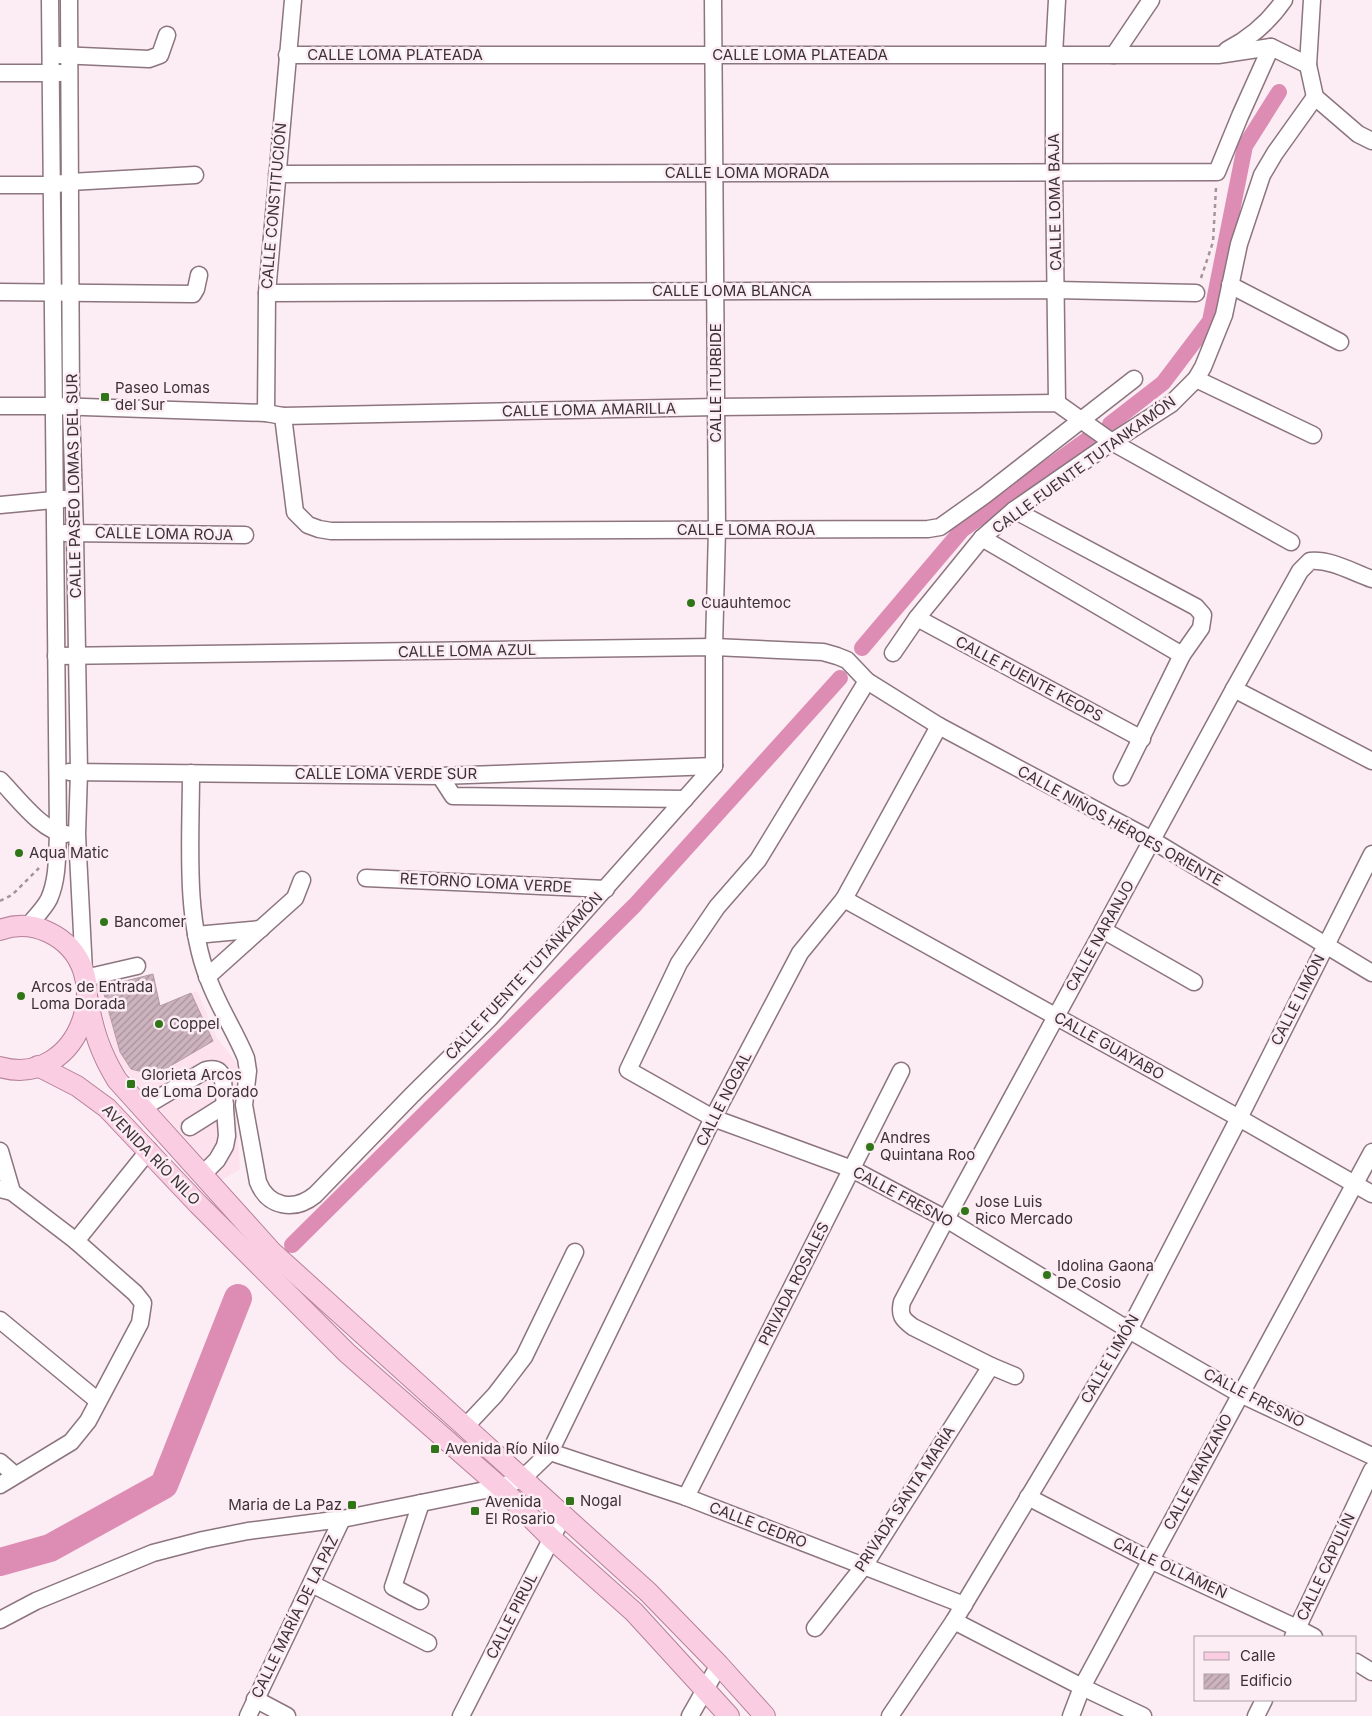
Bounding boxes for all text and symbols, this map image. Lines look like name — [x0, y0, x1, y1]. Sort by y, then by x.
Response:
street label: CALLE LOMA PLATEADA — [307, 45, 483, 64]
street label: CALLE LOMA PLATEADA — [712, 45, 888, 64]
street label: CALLE CONSTITUCIÓN — [257, 122, 290, 290]
street label: CALLE LOMA BAJA — [1044, 133, 1065, 271]
street label: CALLE LOMA MORADA — [665, 163, 829, 182]
street label: CALLE LOMA BLANCA — [652, 281, 812, 300]
street label: CALLE ITURBIDE — [706, 323, 725, 443]
street label: CALLE PASEO LOMAS DEL SUR — [62, 373, 85, 598]
place label: Paseo Lomas del Sur — [115, 378, 210, 414]
marker: Paseo Lomas del Sur — [99, 391, 111, 403]
street label: CALLE FUENTE TUTANKAMÓN — [988, 392, 1179, 538]
street label: CALLE LOMA AMARILLA — [502, 398, 676, 421]
street label: CALLE LOMA ROJA — [677, 520, 815, 539]
street label: CALLE LOMA ROJA — [95, 523, 233, 544]
place label: Cuauhtemoc — [701, 593, 791, 612]
marker: Cuauhtemoc — [685, 597, 697, 609]
street label: CALLE FUENTE KEOPS — [952, 632, 1106, 725]
street label: CALLE LOMA AZUL — [398, 640, 536, 661]
street label: CALLE NIÑOS HÉROES ORIENTE — [1014, 761, 1226, 890]
street label: CALLE LOMA VERDE SUR — [295, 764, 478, 783]
place label: Aqua Matic — [29, 843, 109, 862]
marker: Aqua Matic — [13, 847, 25, 859]
street label: RETORNO LOMA VERDE — [399, 868, 573, 897]
street label: CALLE NARANJO — [1061, 877, 1138, 995]
street label: CALLE FUENTE TUTANKAMÓN — [441, 888, 606, 1063]
place label: Bancomer — [114, 912, 187, 931]
marker: Bancomer — [98, 916, 110, 928]
street label: CALLE LIMÓN — [1266, 951, 1329, 1049]
place label: Arcos de Entrada Loma Dorada — [31, 977, 153, 1013]
marker: Arcos de Entrada Loma Dorada — [15, 990, 27, 1002]
street label: CALLE GUAYABO — [1051, 1007, 1168, 1084]
place label: Coppel — [169, 1014, 220, 1033]
marker: Coppel — [153, 1018, 165, 1030]
street label: CALLE NOGAL — [692, 1048, 756, 1149]
place label: Glorieta Arcos de Loma Dorado — [141, 1065, 258, 1101]
marker: Glorieta Arcos de Loma Dorado — [125, 1078, 137, 1090]
street label: AVENIDA RÍO NILO — [98, 1100, 204, 1209]
place label: Andres Quintana Roo — [880, 1128, 975, 1164]
marker: Andres Quintana Roo — [864, 1141, 876, 1153]
street label: CALLE FRESNO — [850, 1162, 957, 1231]
place label: Jose Luis Rico Mercado — [975, 1192, 1073, 1228]
marker: Jose Luis Rico Mercado — [959, 1205, 971, 1217]
street label: PRIVADA ROSALES — [754, 1219, 833, 1349]
place label: Idolina Gaona De Cosio — [1057, 1256, 1154, 1292]
marker: Idolina Gaona De Cosio — [1041, 1269, 1053, 1281]
street label: CALLE LIMÓN — [1076, 1311, 1143, 1407]
street label: CALLE FRESNO — [1200, 1364, 1308, 1431]
street label: CALLE MANZANO — [1159, 1410, 1236, 1533]
street label: PRIVADA SANTA MARÍA — [850, 1422, 959, 1575]
place label: Avenida Río Nilo — [445, 1439, 560, 1458]
marker: Avenida Río Nilo — [429, 1443, 441, 1455]
place label: Nogal — [580, 1491, 622, 1510]
place label: Avenida El Rosario — [485, 1492, 555, 1528]
place label: Maria de La Paz — [228, 1495, 342, 1514]
marker: Nogal — [564, 1495, 576, 1507]
street label: CALLE CEDRO — [707, 1497, 810, 1552]
marker: Maria de La Paz — [346, 1499, 358, 1511]
marker: Avenida El Rosario — [469, 1505, 481, 1517]
street label: CALLE CAPULÍN — [1292, 1510, 1359, 1624]
street label: CALLE MARÍA DE LA PAZ — [247, 1532, 342, 1701]
street label: CALLE OLLAMEN — [1110, 1533, 1230, 1602]
street label: CALLE PIRUL — [482, 1570, 541, 1662]
legend — [1194, 1636, 1357, 1701]
text: Calle — [1240, 1646, 1275, 1665]
text: Edificio — [1240, 1671, 1292, 1690]

